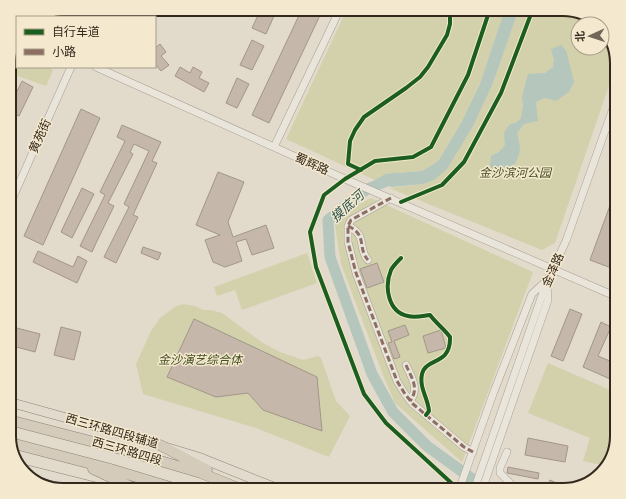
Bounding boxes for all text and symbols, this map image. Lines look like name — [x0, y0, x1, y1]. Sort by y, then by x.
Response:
legend — [16, 16, 156, 68]
north arrow — [570, 16, 610, 56]
text: 自行车道 — [52, 22, 100, 39]
text: 北 — [571, 31, 587, 42]
text: 小路 — [52, 42, 76, 59]
street label: 黄苑街 — [24, 115, 54, 155]
street label: 蜀辉路 — [293, 148, 333, 178]
park label: 金沙滨河公园 — [479, 163, 553, 180]
water label: 摸底河 — [326, 184, 370, 226]
street label: 金泽路 — [537, 249, 567, 289]
park label: 金沙演艺综合体 — [158, 350, 244, 367]
street label: 西三环路四段辅道 — [64, 411, 160, 451]
street label: 西三环路四段 — [90, 434, 164, 468]

